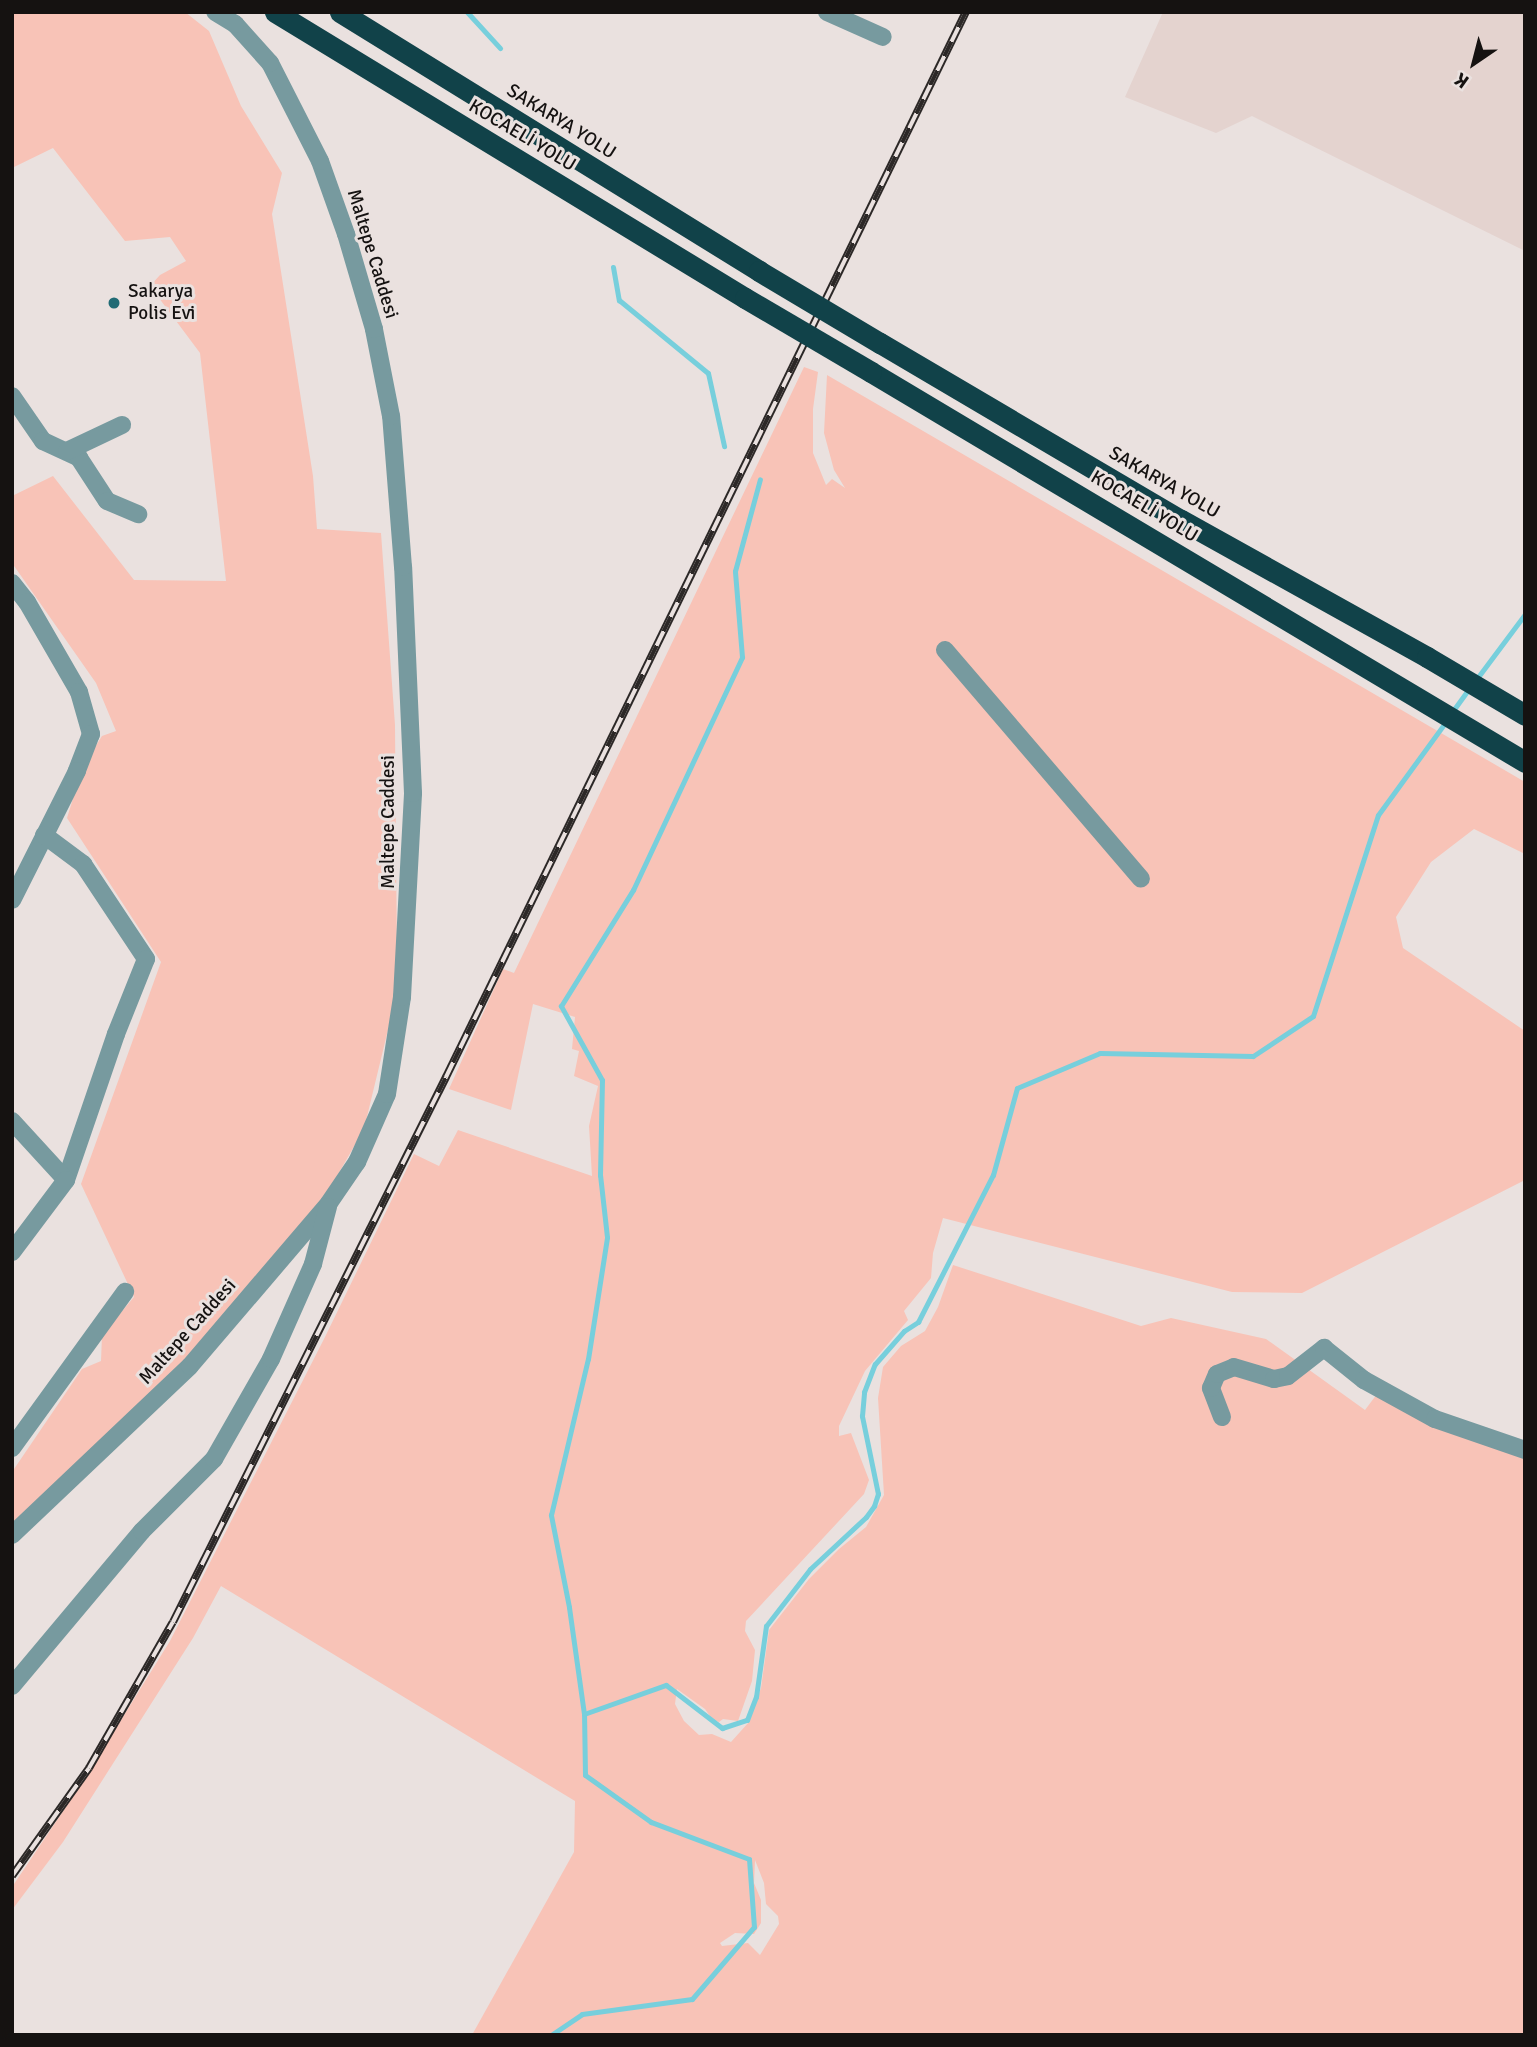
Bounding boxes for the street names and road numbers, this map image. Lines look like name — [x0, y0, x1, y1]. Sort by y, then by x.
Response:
street label: SAKARYA YOLU — [502, 79, 620, 165]
street label: KOCAELİ YOLU — [464, 95, 580, 177]
street label: Maltepe Caddesi — [342, 187, 402, 321]
street label: SAKARYA YOLU — [1104, 442, 1224, 524]
street label: KOCAELİ YOLU — [1086, 466, 1202, 548]
street label: Maltepe Caddesi — [378, 755, 400, 889]
street label: Maltepe Caddesi — [135, 1275, 241, 1389]

